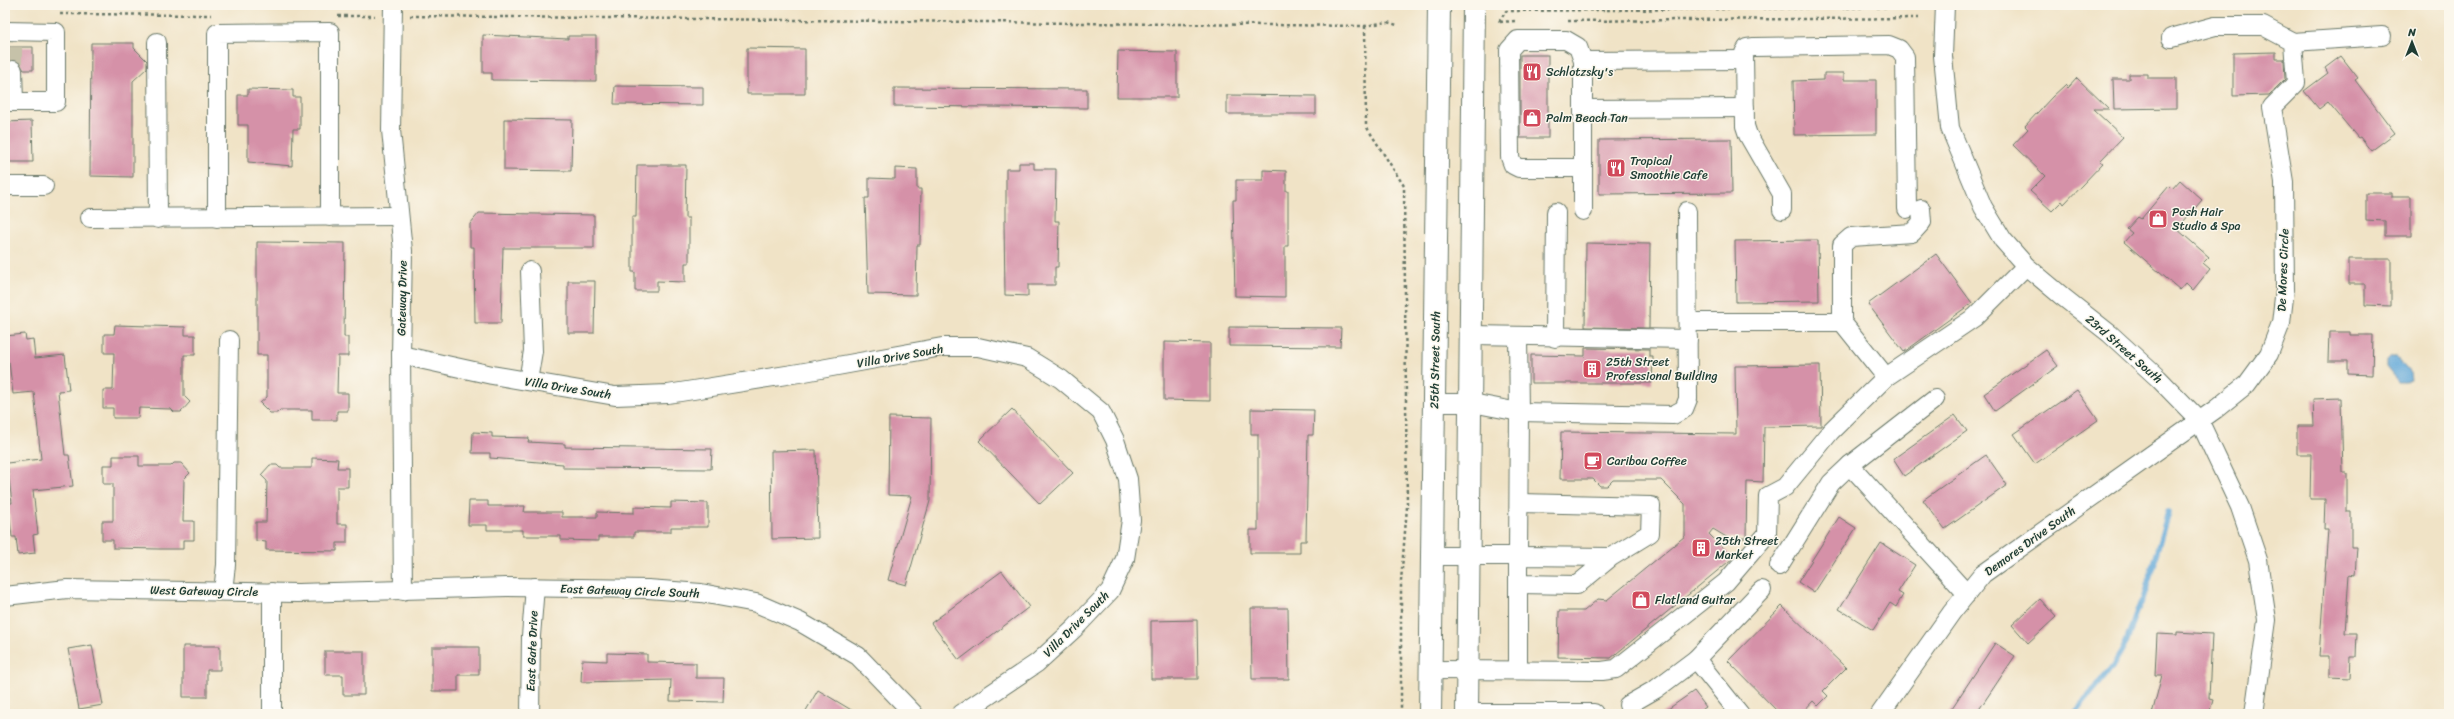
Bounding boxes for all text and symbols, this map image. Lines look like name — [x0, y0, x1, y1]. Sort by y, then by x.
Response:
north arrow — [2392, 22, 2432, 62]
text: N — [2407, 23, 2416, 42]
restaurant icon: Schlotzsky's — [1521, 61, 1543, 83]
place label: Schlotzsky's — [1546, 61, 1613, 83]
shop icon: Palm Beach Tan — [1521, 107, 1543, 129]
place label: Palm Beach Tan — [1546, 107, 1628, 129]
place label: Tropical Smoothie Cafe — [1630, 150, 1708, 186]
restaurant icon: Tropical Smoothie Cafe — [1605, 157, 1627, 179]
place label: Posh Hair Studio & Spa — [2172, 201, 2241, 237]
shop icon: Posh Hair Studio & Spa — [2147, 208, 2169, 230]
street label: De Mores Circle — [2271, 228, 2295, 312]
street label: Gateway Drive — [390, 260, 414, 336]
street label: 23rd Street South — [2080, 309, 2168, 389]
street label: 25th Street South — [1423, 311, 1447, 409]
street label: Villa Drive South — [855, 338, 945, 374]
place label: 25th Street Professional Building — [1606, 351, 1718, 387]
building icon: 25th Street Professional Building — [1581, 358, 1603, 380]
street label: Villa Drive South — [523, 370, 613, 406]
cafe icon: Caribou Coffee — [1582, 450, 1604, 472]
place label: Caribou Coffee — [1607, 450, 1687, 472]
street label: Demores Drive South — [1980, 500, 2080, 582]
place label: 25th Street Market — [1715, 530, 1779, 566]
building icon: 25th Street Market — [1690, 537, 1712, 559]
street label: East Gateway Circle South — [560, 578, 700, 604]
street label: West Gateway Circle — [150, 579, 258, 603]
street label: Villa Drive South — [1037, 585, 1115, 663]
shop icon: Flatland Guitar — [1630, 589, 1652, 611]
place label: Flatland Guitar — [1655, 589, 1736, 611]
street label: East Gate Drive — [520, 610, 544, 692]

